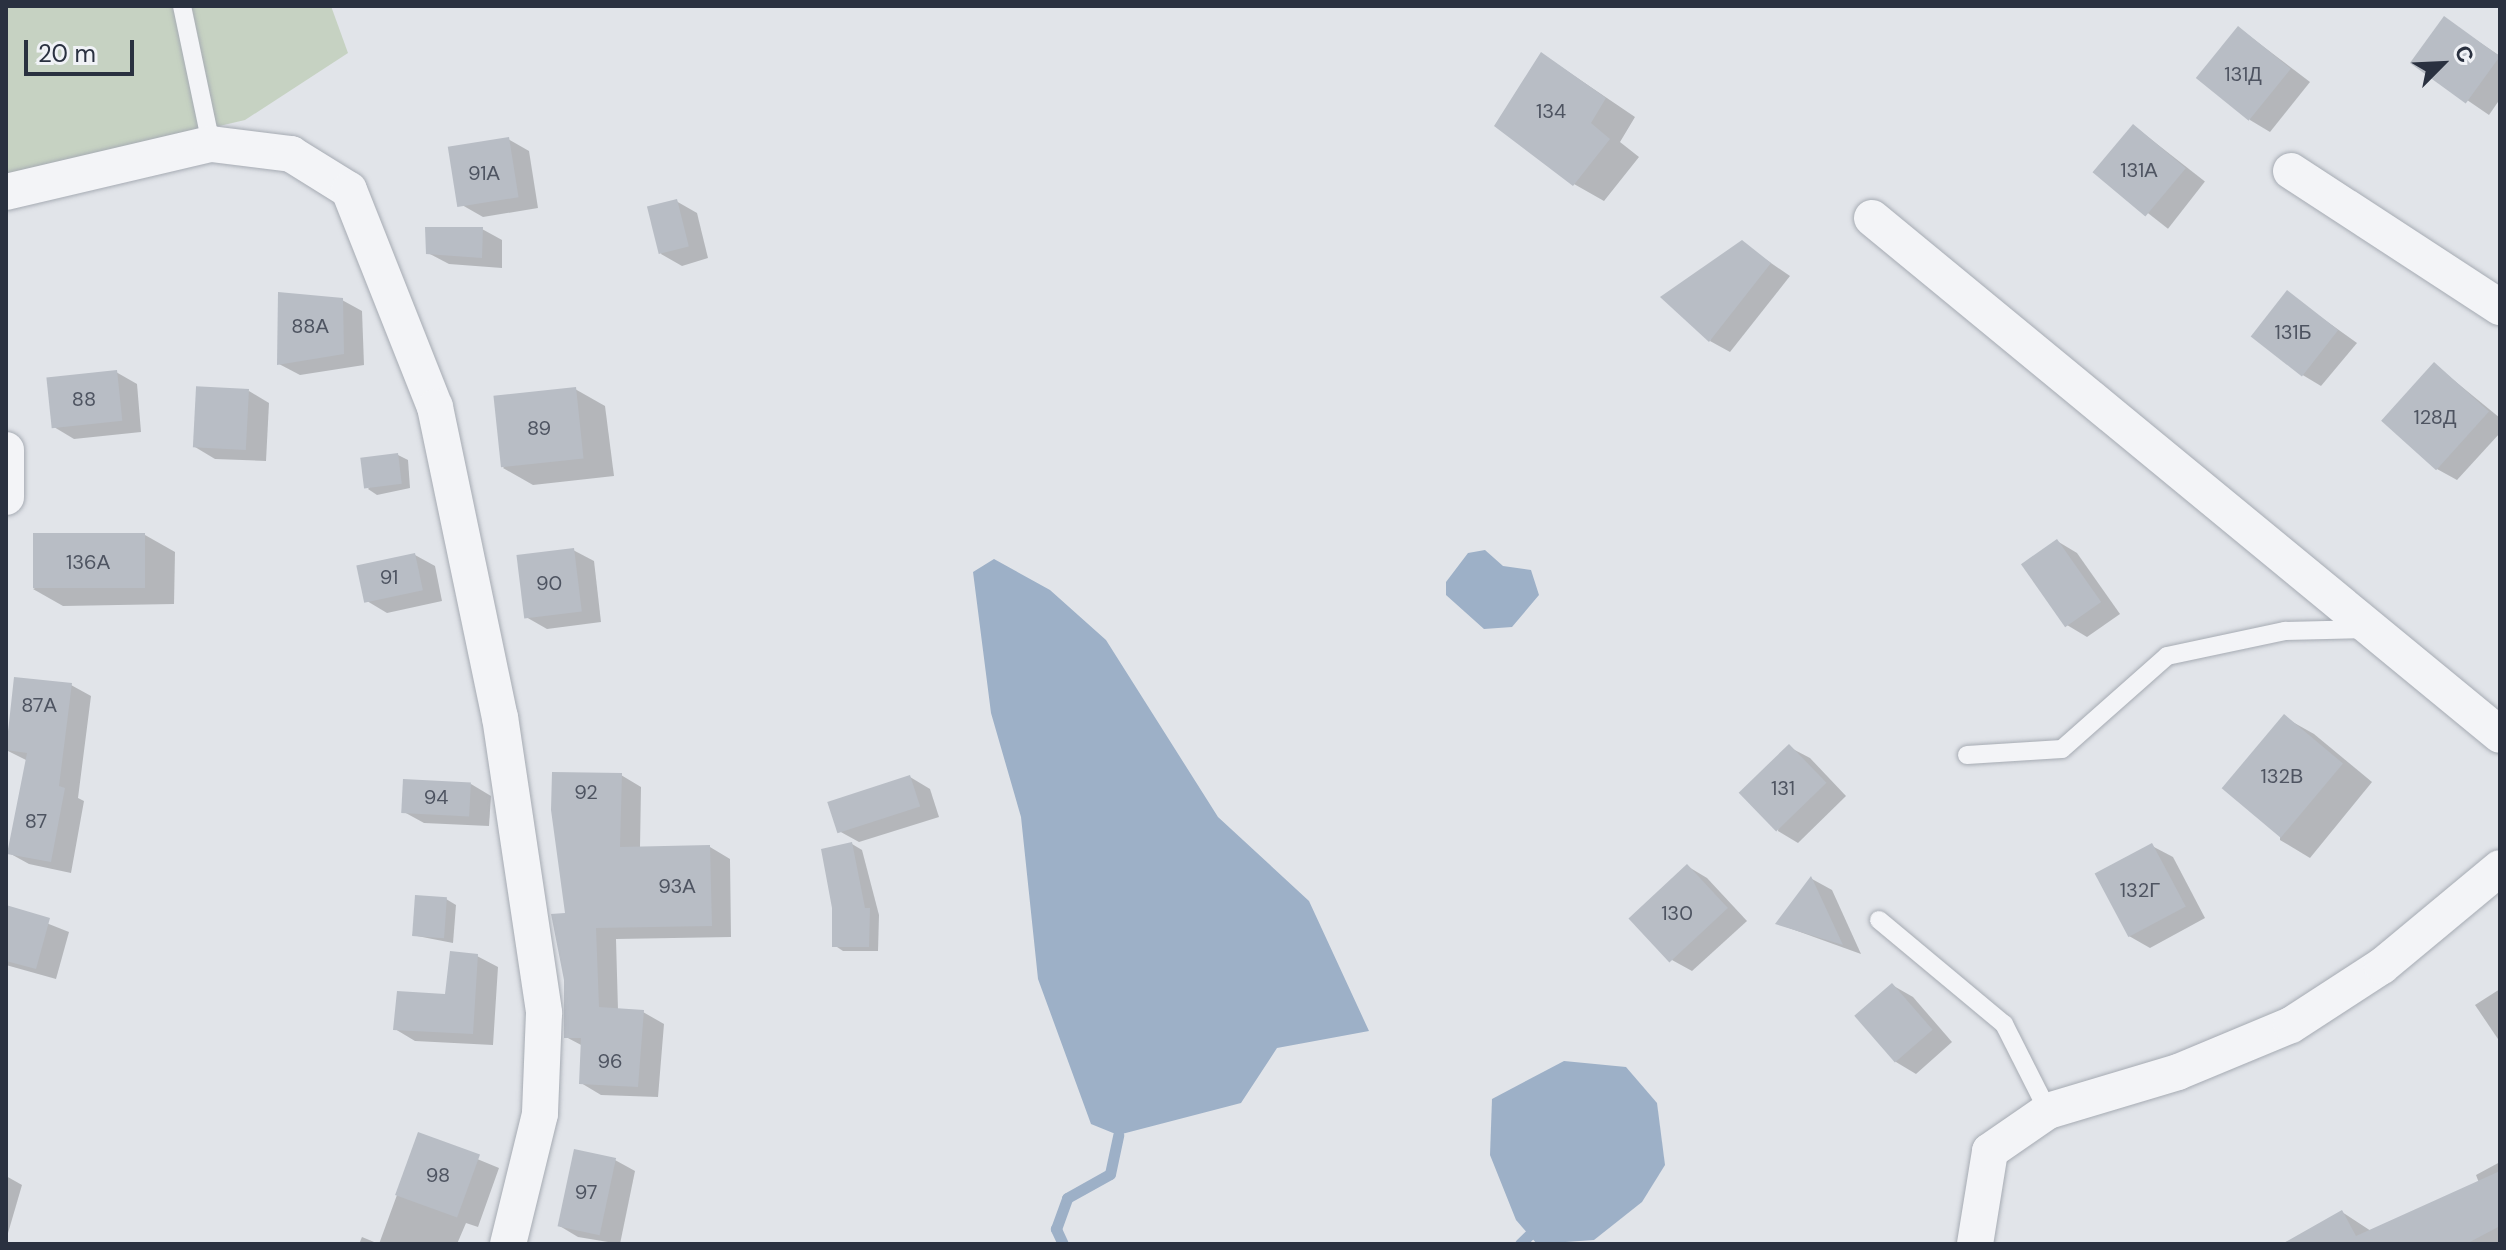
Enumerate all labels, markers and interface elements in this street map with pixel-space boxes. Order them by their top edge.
scale bar [28,24,138,74]
north arrow [2402,24,2482,104]
text: 20 m [38,38,96,69]
text: С [2448,41,2481,67]
house number: 131Д [2224,62,2262,86]
house number: 134 [1536,99,1566,123]
house number: 131А [2120,158,2158,182]
house number: 91А [468,161,500,185]
house number: 88А [291,314,329,338]
house number: 131Б [2274,320,2312,344]
house number: 88 [72,387,96,411]
house number: 128Д [2413,405,2457,429]
house number: 89 [527,416,551,440]
house number: 136А [66,550,110,574]
house number: 91 [380,565,398,589]
house number: 90 [536,571,562,595]
house number: 87А [21,693,57,717]
house number: 132В [2261,764,2303,788]
house number: 131 [1771,776,1795,800]
house number: 92 [574,780,598,804]
house number: 94 [424,785,448,809]
house number: 87 [25,809,47,833]
house number: 93А [658,874,696,898]
house number: 132Г [2120,878,2160,902]
house number: 130 [1661,901,1693,925]
house number: 96 [597,1049,623,1073]
house number: 98 [426,1163,450,1187]
house number: 97 [575,1180,597,1204]

